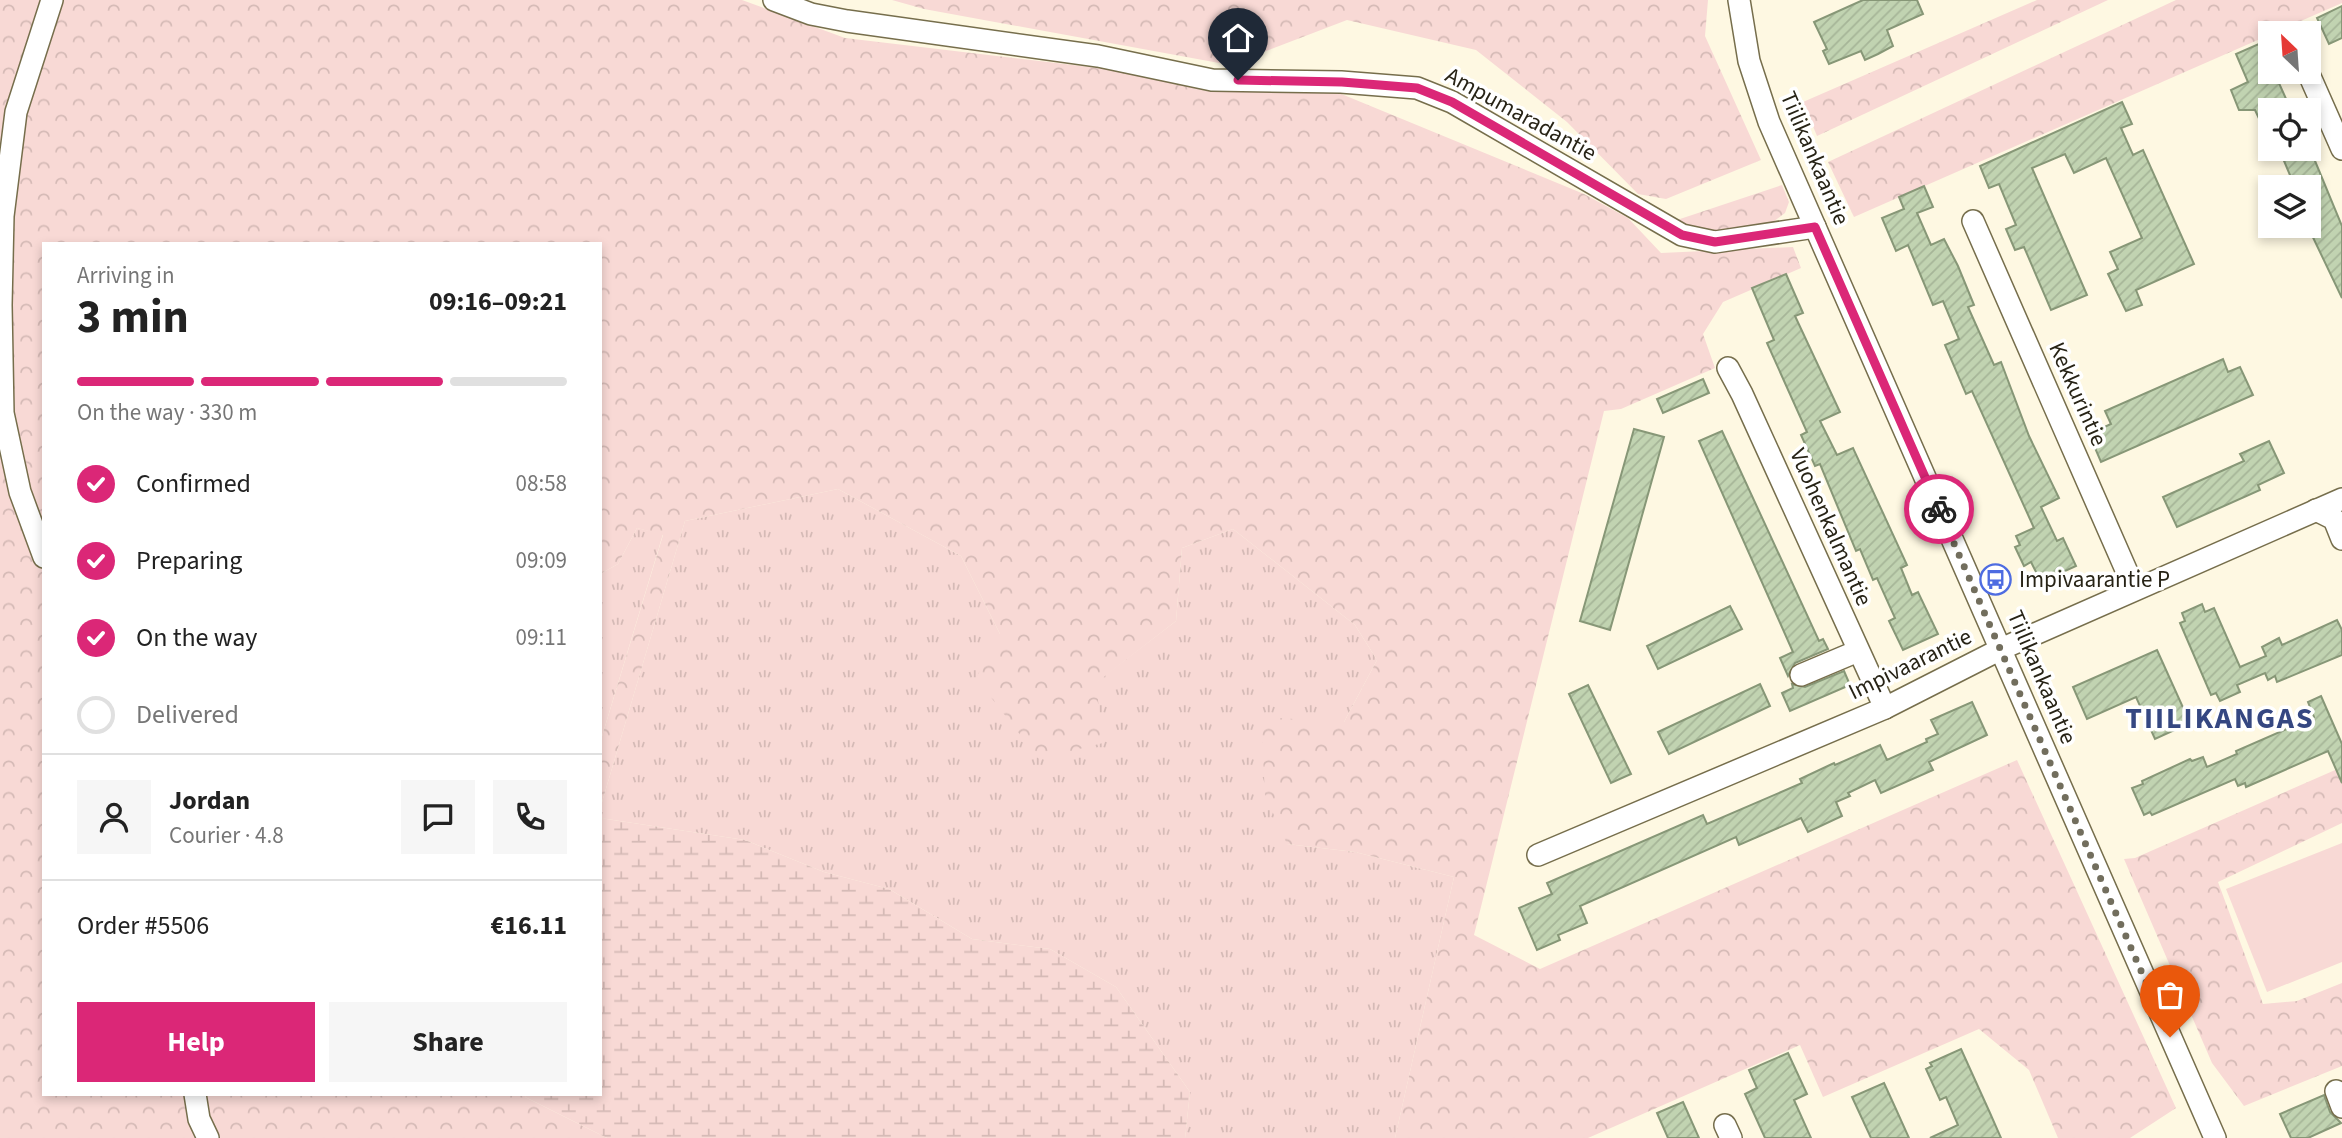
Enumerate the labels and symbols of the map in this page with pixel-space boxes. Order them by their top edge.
pin [1208,8,1268,80]
north arrow [2258,21,2320,84]
street label: Ampumaradantie [1439,59,1603,169]
street label: Tiilikankaantie [1772,86,1858,230]
street label: Kekkurintie [2040,337,2116,451]
street label: Vuohenkalmantie [1781,443,1881,611]
courier [1904,474,1974,544]
bus stop icon: Impivaarantie P [1979,562,2013,596]
place label: Impivaarantie P [2019,563,2170,596]
street label: Tiilikankaantie [1999,605,2085,749]
street label: Impivaarantie [1843,620,1977,708]
district label: TIILIKANGAS [2125,697,2315,740]
pin [2140,965,2200,1037]

